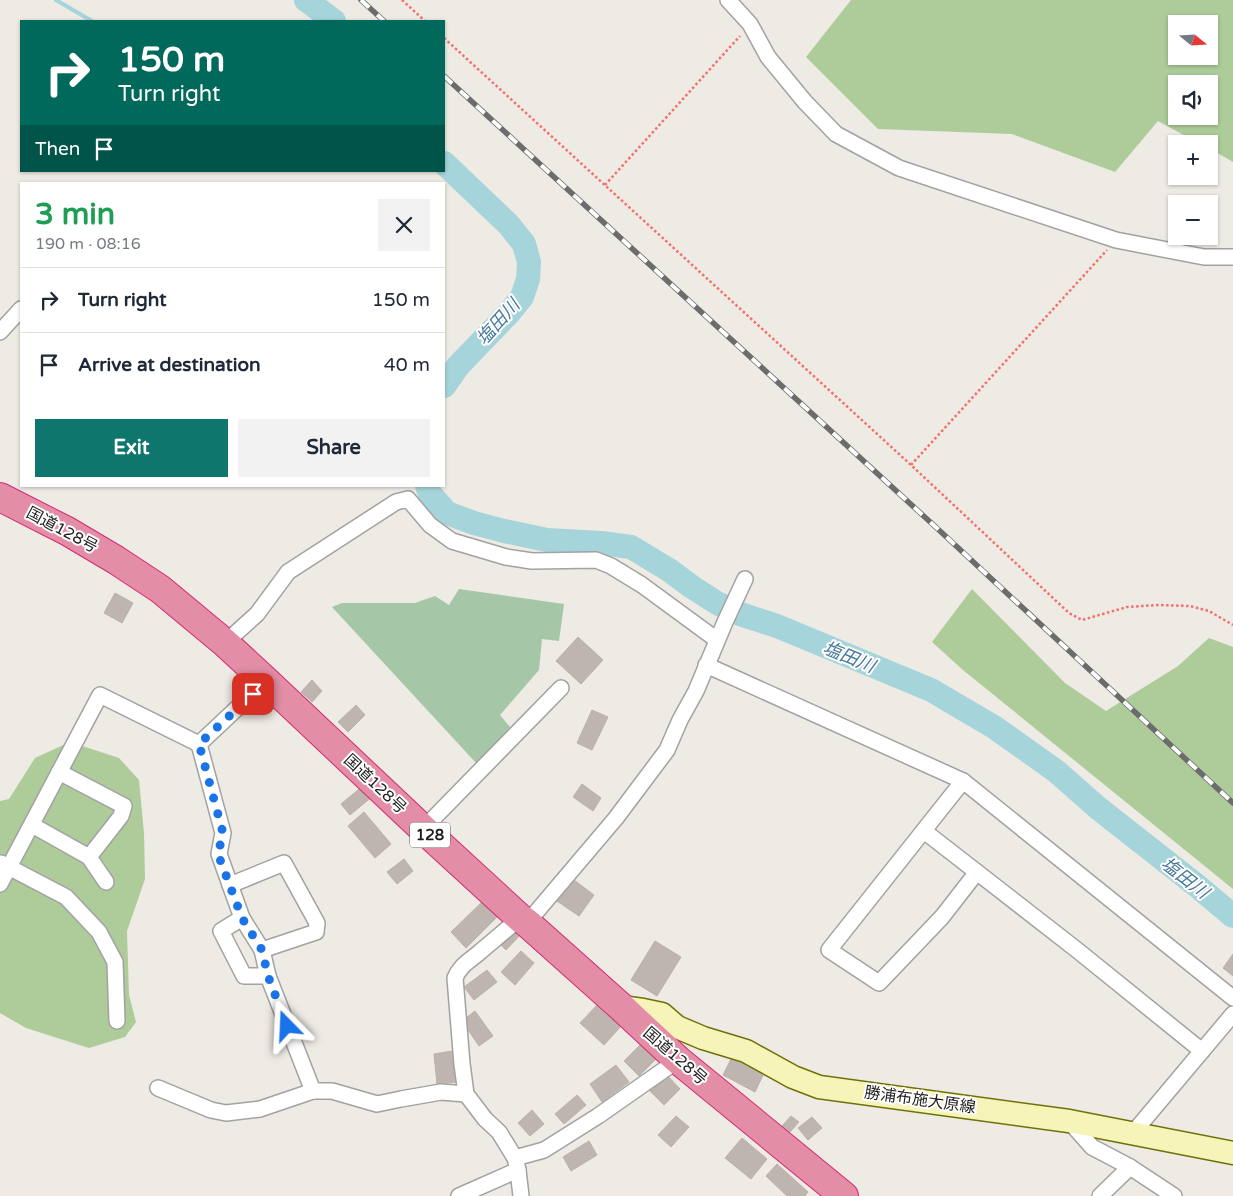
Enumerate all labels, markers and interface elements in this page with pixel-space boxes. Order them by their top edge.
north arrow [1168,15,1218,65]
map controls [1168,15,1218,245]
text: 150 m [118,39,225,81]
icon: right [35,40,100,105]
button: sound [1168,75,1218,125]
text: Turn right [118,81,220,107]
icon: arrive [90,135,118,163]
button: + [1168,135,1218,185]
text: Then [35,138,80,160]
button: − [1168,195,1218,245]
text: 3 min [35,196,115,233]
button: close [378,199,430,251]
text: 190 m · 08:16 [35,234,141,254]
icon: right [35,286,63,314]
text: Turn right [78,289,166,311]
text: 150 m [372,289,430,311]
water label: 塩田川 [472,293,526,349]
icon: arrive [35,351,63,379]
text: Arrive at destination [78,354,261,376]
text: 40 m [384,354,430,376]
button: Exit [35,419,228,477]
button: Share [238,419,430,477]
street label: 国道128号 [23,503,101,557]
water label: 塩田川 [820,637,880,678]
pin [232,673,274,715]
icon: arrive [239,680,267,708]
street label: 国道128号 [340,750,410,818]
road number: 128 [410,822,450,848]
water label: 塩田川 [1157,853,1215,905]
position arrow [260,999,312,1051]
street label: 国道128号 [639,1023,711,1089]
street label: 勝浦布施大原線 [863,1082,977,1118]

